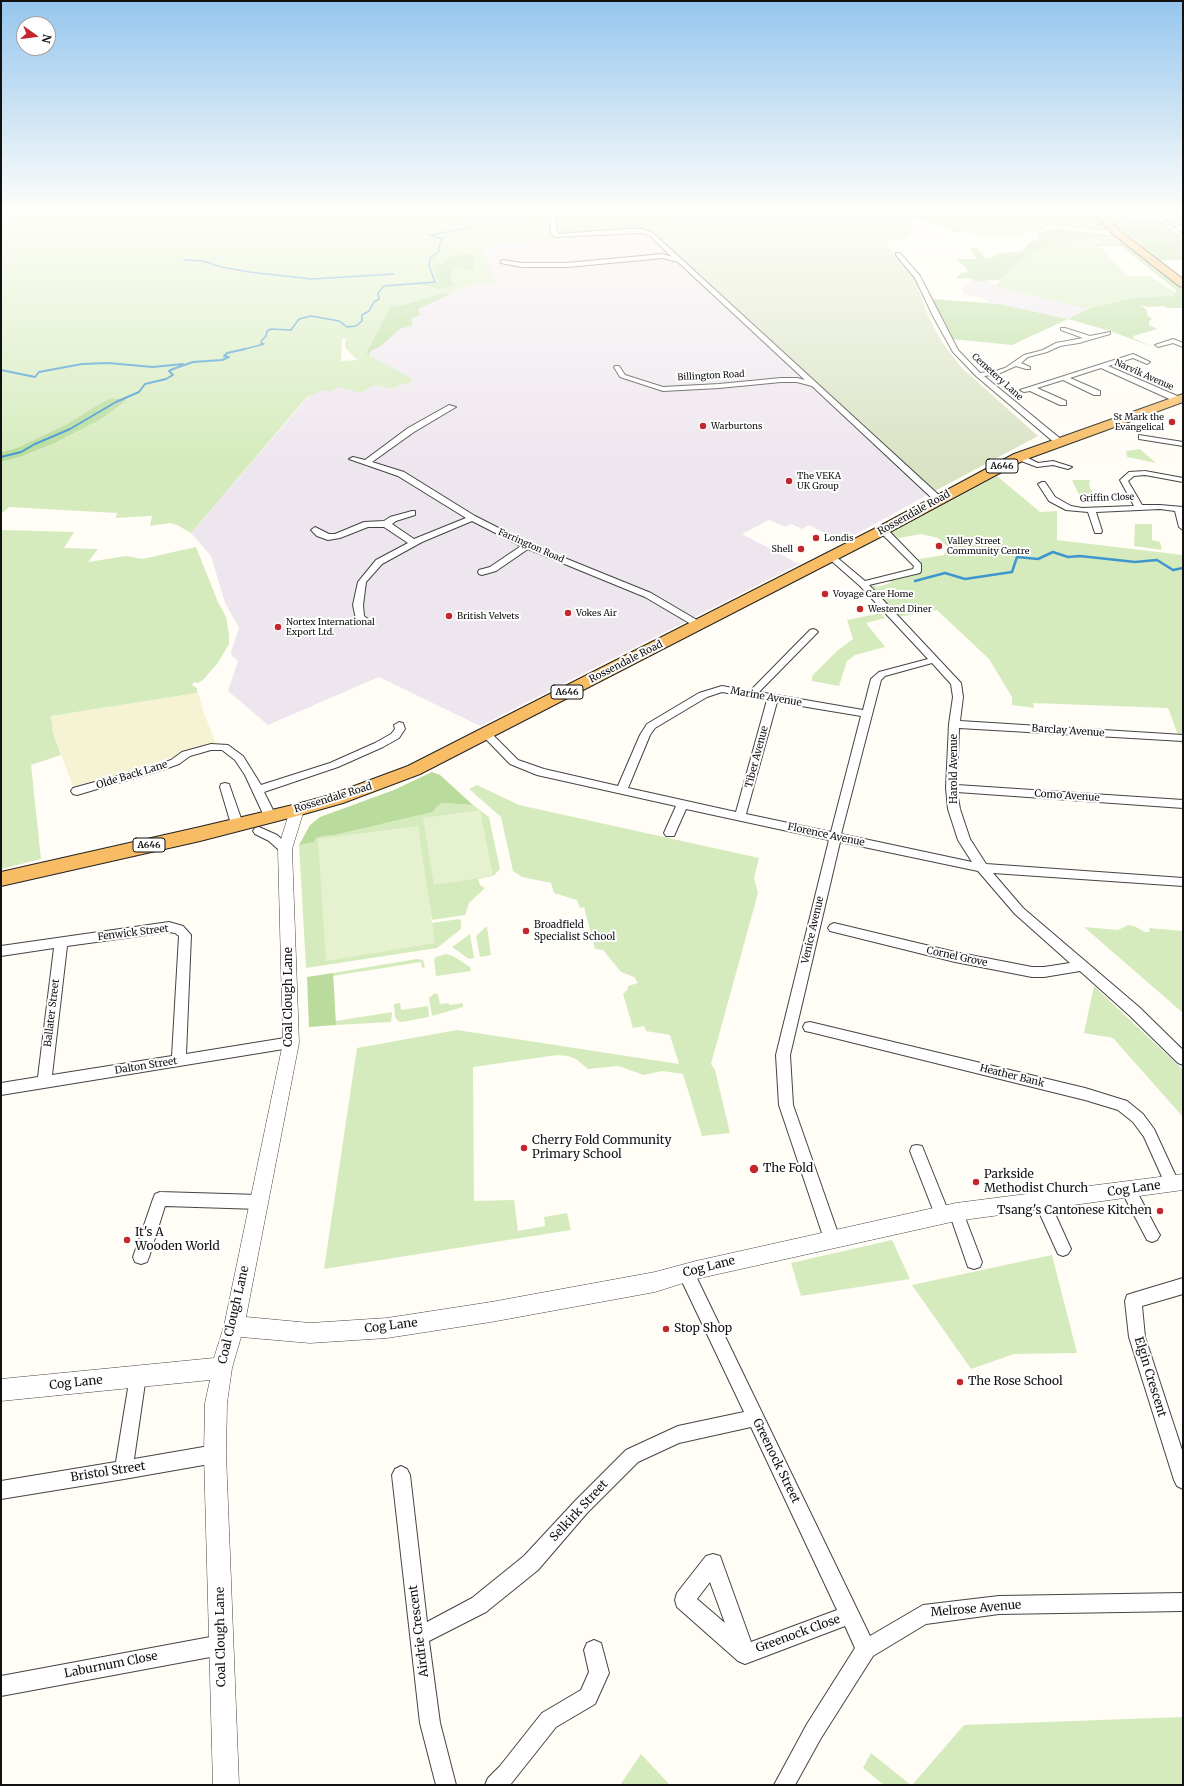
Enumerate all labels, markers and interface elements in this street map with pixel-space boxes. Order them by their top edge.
north arrow [16,16,56,56]
text: N [39,33,55,45]
street label: Cemetery Lane [969,351,1025,403]
street label: Narvik Avenue [1113,357,1175,393]
street label: Billington Road [677,369,745,383]
place label: St Mark the Evangelical [1114,412,1164,433]
marker: St Mark the Evangelical [1167,417,1177,427]
marker: Warburtons [698,421,708,431]
place label: Warburtons [711,421,762,431]
road number: A646 [986,459,1018,473]
place label: The VEKA UK Group [797,471,841,492]
marker: The VEKA UK Group [784,476,794,486]
street label: Rossendale Road [876,488,952,538]
street label: Griffin Close [1080,492,1134,504]
street label: Farrington Road [496,527,566,565]
marker: Londis [811,533,821,543]
place label: Londis [824,533,854,543]
place label: Valley Street Community Centre [947,536,1029,557]
marker: Valley Street Community Centre [934,541,944,551]
place label: Shell [772,544,793,554]
marker: Shell [796,544,806,554]
marker: Voyage Care Home [820,589,830,599]
place label: Voyage Care Home [833,589,913,599]
marker: Westend Diner [855,604,865,614]
place label: Westend Diner [868,604,932,614]
marker: Vokes Air [563,608,573,618]
place label: Vokes Air [576,608,617,618]
marker: British Velvets [444,611,454,621]
place label: British Velvets [457,611,519,621]
place label: Nortex International Export Ltd. [286,617,375,638]
marker: Nortex International Export Ltd. [273,622,283,632]
street label: Rossendale Road [587,638,665,686]
road number: A646 [551,685,583,699]
street label: Marine Avenue [729,685,803,709]
street label: Barclay Avenue [1031,722,1105,740]
street label: Tiber Avenue [743,725,771,789]
street label: Harold Avenue [948,734,960,804]
street label: Olde Back Lane [95,758,169,792]
street label: Rossendale Road [293,780,373,816]
street label: Como Avenue [1034,788,1100,804]
street label: Florence Avenue [786,821,866,849]
road number: A646 [133,838,165,852]
street label: Venice Avenue [799,895,827,965]
place label: Broadfield Specialist School [534,919,615,942]
street label: Fenwick Street [97,923,169,943]
marker: Broadfield Specialist School [521,926,531,936]
street label: Cornel Grove [925,945,989,969]
street label: Coal Clough Lane [282,947,296,1047]
street label: Ballater Street [42,978,62,1048]
street label: Dalton Street [114,1055,178,1077]
street label: Heather Bank [978,1062,1046,1090]
place label: Cherry Fold Community Primary School [532,1134,672,1162]
marker: Cherry Fold Community Primary School [519,1143,529,1153]
place label: The Fold [763,1162,813,1176]
marker: The Fold [748,1163,760,1175]
place label: Parkside Methodist Church [984,1168,1088,1196]
marker: Parkside Methodist Church [971,1177,981,1187]
street label: Cog Lane [1107,1178,1161,1200]
place label: Tsang's Cantonese Kitchen [997,1204,1152,1218]
marker: Tsang's Cantonese Kitchen [1155,1206,1165,1216]
place label: It's A Wooden World [135,1226,220,1254]
marker: It's A Wooden World [122,1235,132,1245]
street label: Cog Lane [681,1254,737,1280]
street label: Coal Clough Lane [216,1265,252,1365]
street label: Cog Lane [364,1316,418,1336]
place label: Stop Shop [674,1322,732,1336]
marker: Stop Shop [661,1324,671,1334]
street label: Elgin Crescent [1131,1335,1169,1419]
street label: Cog Lane [49,1373,103,1393]
place label: The Rose School [968,1375,1063,1389]
marker: The Rose School [955,1377,965,1387]
street label: Greenock Street [749,1416,803,1506]
street label: Bristol Street [70,1459,146,1485]
street label: Selkirk Street [547,1477,611,1545]
street label: Airdrie Crescent [406,1584,432,1678]
street label: Coal Clough Lane [213,1587,229,1687]
street label: Melrose Avenue [930,1598,1022,1620]
street label: Greenock Close [754,1612,842,1656]
street label: Laburnum Close [63,1649,159,1681]

